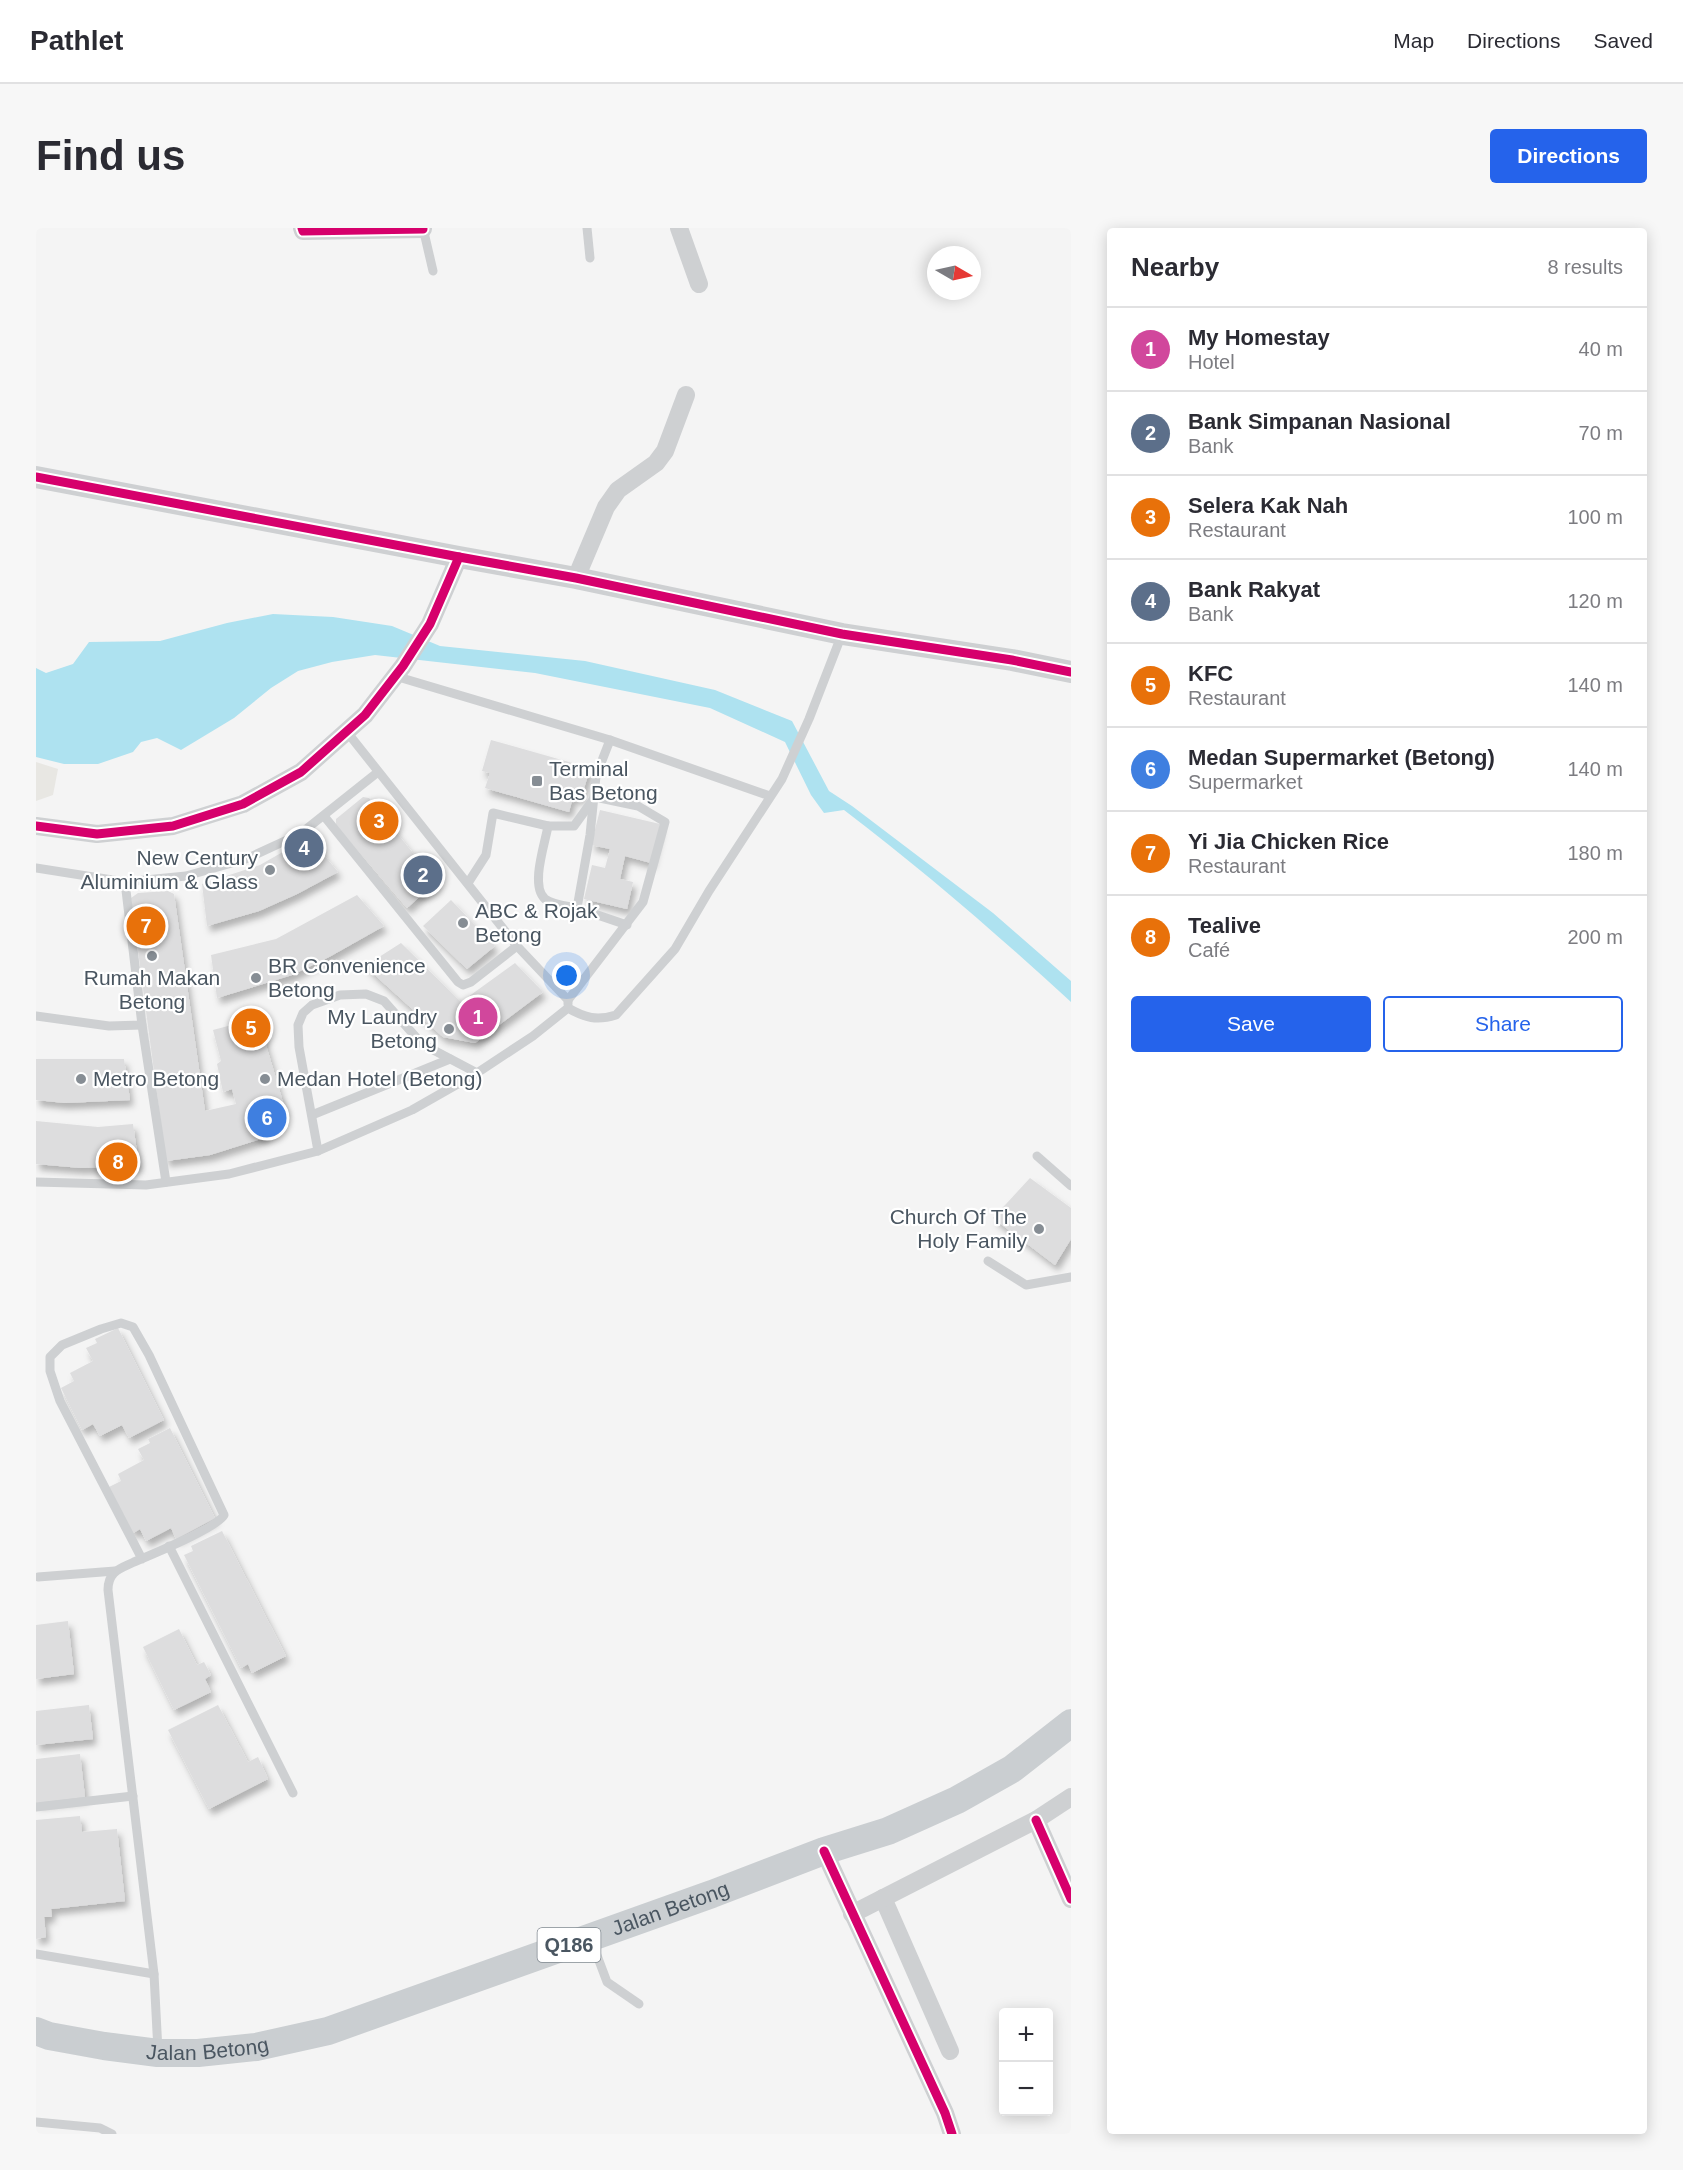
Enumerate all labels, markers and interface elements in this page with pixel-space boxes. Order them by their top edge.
text: Pathlet [30,25,123,56]
text: Map [1393,29,1434,52]
text: Directions [1467,29,1560,52]
text: Saved [1593,29,1653,52]
button: Directions [1490,129,1647,183]
text: Find us [36,132,185,179]
north arrow [927,246,981,300]
text: Nearby [1131,252,1219,282]
text: 8 results [1547,256,1623,278]
text: My Homestay [1188,325,1330,350]
text: 1 [1145,338,1156,360]
text: 40 m [1579,338,1623,360]
text: Hotel [1188,351,1235,373]
text: Bank Simpanan Nasional [1188,409,1451,434]
text: 2 [1145,422,1156,444]
text: 70 m [1579,422,1623,444]
text: Bank [1188,435,1234,457]
text: Selera Kak Nah [1188,493,1348,518]
text: 3 [1145,506,1156,528]
text: 100 m [1567,506,1623,528]
text: Restaurant [1188,519,1286,541]
text: Bank Rakyat [1188,577,1320,602]
text: 4 [1145,590,1156,612]
text: 120 m [1567,590,1623,612]
text: Bank [1188,603,1234,625]
text: KFC [1188,661,1233,686]
text: 5 [1145,674,1156,696]
text: 140 m [1567,674,1623,696]
text: Restaurant [1188,687,1286,709]
text: Medan Supermarket (Betong) [1188,745,1495,770]
place label: Terminal Bas Betong [549,757,658,804]
text: 6 [1145,758,1156,780]
text: 140 m [1567,758,1623,780]
text: Supermarket [1188,771,1303,793]
marker: Terminal Bas Betong [530,774,544,788]
pin: 3 [360,798,398,844]
pin: 4 [284,826,324,870]
text: Yi Jia Chicken Rice [1188,829,1389,854]
text: 7 [1145,842,1156,864]
text: 180 m [1567,842,1623,864]
place label: New Century Aluminium & Glass [81,846,258,893]
pin: 2 [404,852,442,898]
text: Restaurant [1188,855,1286,877]
marker: New Century Aluminium & Glass [263,863,277,877]
place label: ABC & Rojak Betong [475,899,598,946]
pin: 7 [126,904,166,948]
text: Tealive [1188,913,1261,938]
marker: ABC & Rojak Betong [456,916,470,930]
text: 8 [1145,926,1156,948]
text: 200 m [1567,926,1623,948]
text: Café [1188,939,1230,961]
marker: Rumah Makan Betong [145,949,159,963]
place label: BR Convenience Betong [268,954,426,1001]
your location [552,961,581,990]
place label: Rumah Makan Betong [84,966,220,1013]
marker: BR Convenience Betong [249,971,263,985]
pin: 1 [458,994,498,1040]
button: Save [1131,996,1371,1052]
button: Share [1383,996,1623,1052]
place label: My Laundry Betong [327,1005,437,1052]
pin: 5 [232,1006,270,1050]
marker: My Laundry Betong [442,1022,456,1036]
place label: Metro Betong [93,1067,219,1090]
place label: Medan Hotel (Betong) [277,1067,482,1090]
marker: Metro Betong [74,1072,88,1086]
marker: Medan Hotel (Betong) [258,1072,272,1086]
pin: 6 [248,1096,286,1140]
pin: 8 [98,1140,137,1184]
place label: Church Of The Holy Family [890,1205,1027,1252]
marker: Church Of The Holy Family [1032,1222,1046,1236]
street label: Jalan Betong [609,1877,732,1940]
road number: Q186 [538,1928,600,1962]
map controls [999,2008,1053,2116]
button: + [999,2008,1053,2062]
street label: Jalan Betong [145,2033,271,2064]
button: − [999,2062,1053,2116]

